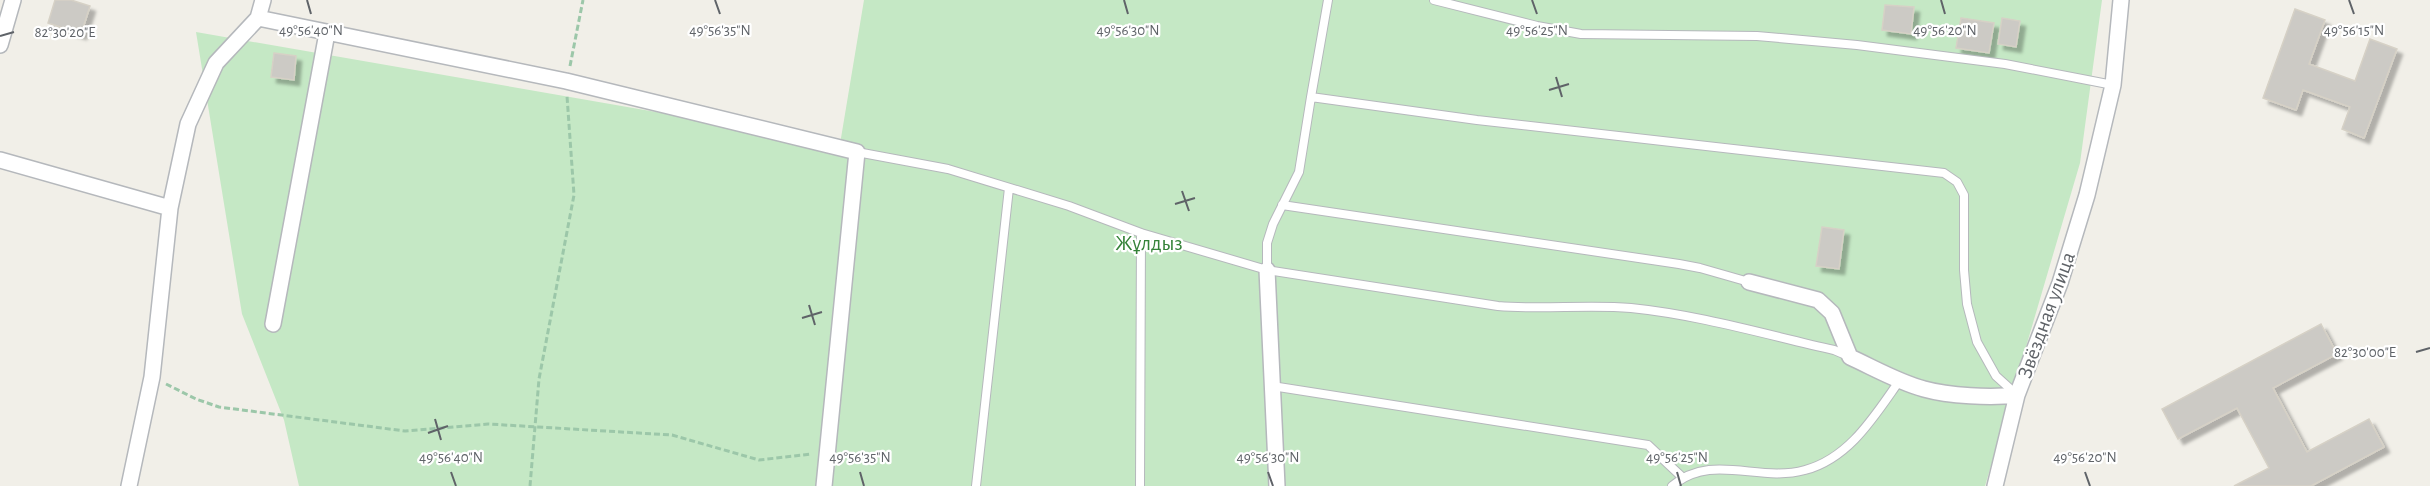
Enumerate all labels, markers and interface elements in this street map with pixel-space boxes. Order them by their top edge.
text: 49°56'40"N [279,23,343,38]
text: 49°56'35"N [689,23,751,38]
text: 49°56'30"N [1096,23,1160,38]
text: 49°56'25"N [1506,23,1568,38]
text: 49°56'20"N [1913,23,1977,38]
text: 49°56'15"N [2324,23,2384,38]
text: 82°30'20"E [34,25,96,40]
park label: Жұлдыз [1115,233,1183,254]
street label: Звёздная улица [2014,249,2079,381]
text: 82°30'00"E [2334,345,2396,360]
text: 49°56'40"N [419,450,483,465]
text: 49°56'35"N [829,450,891,465]
text: 49°56'30"N [1236,450,1300,465]
text: 49°56'25"N [1646,450,1708,465]
text: 49°56'20"N [2053,450,2117,465]

